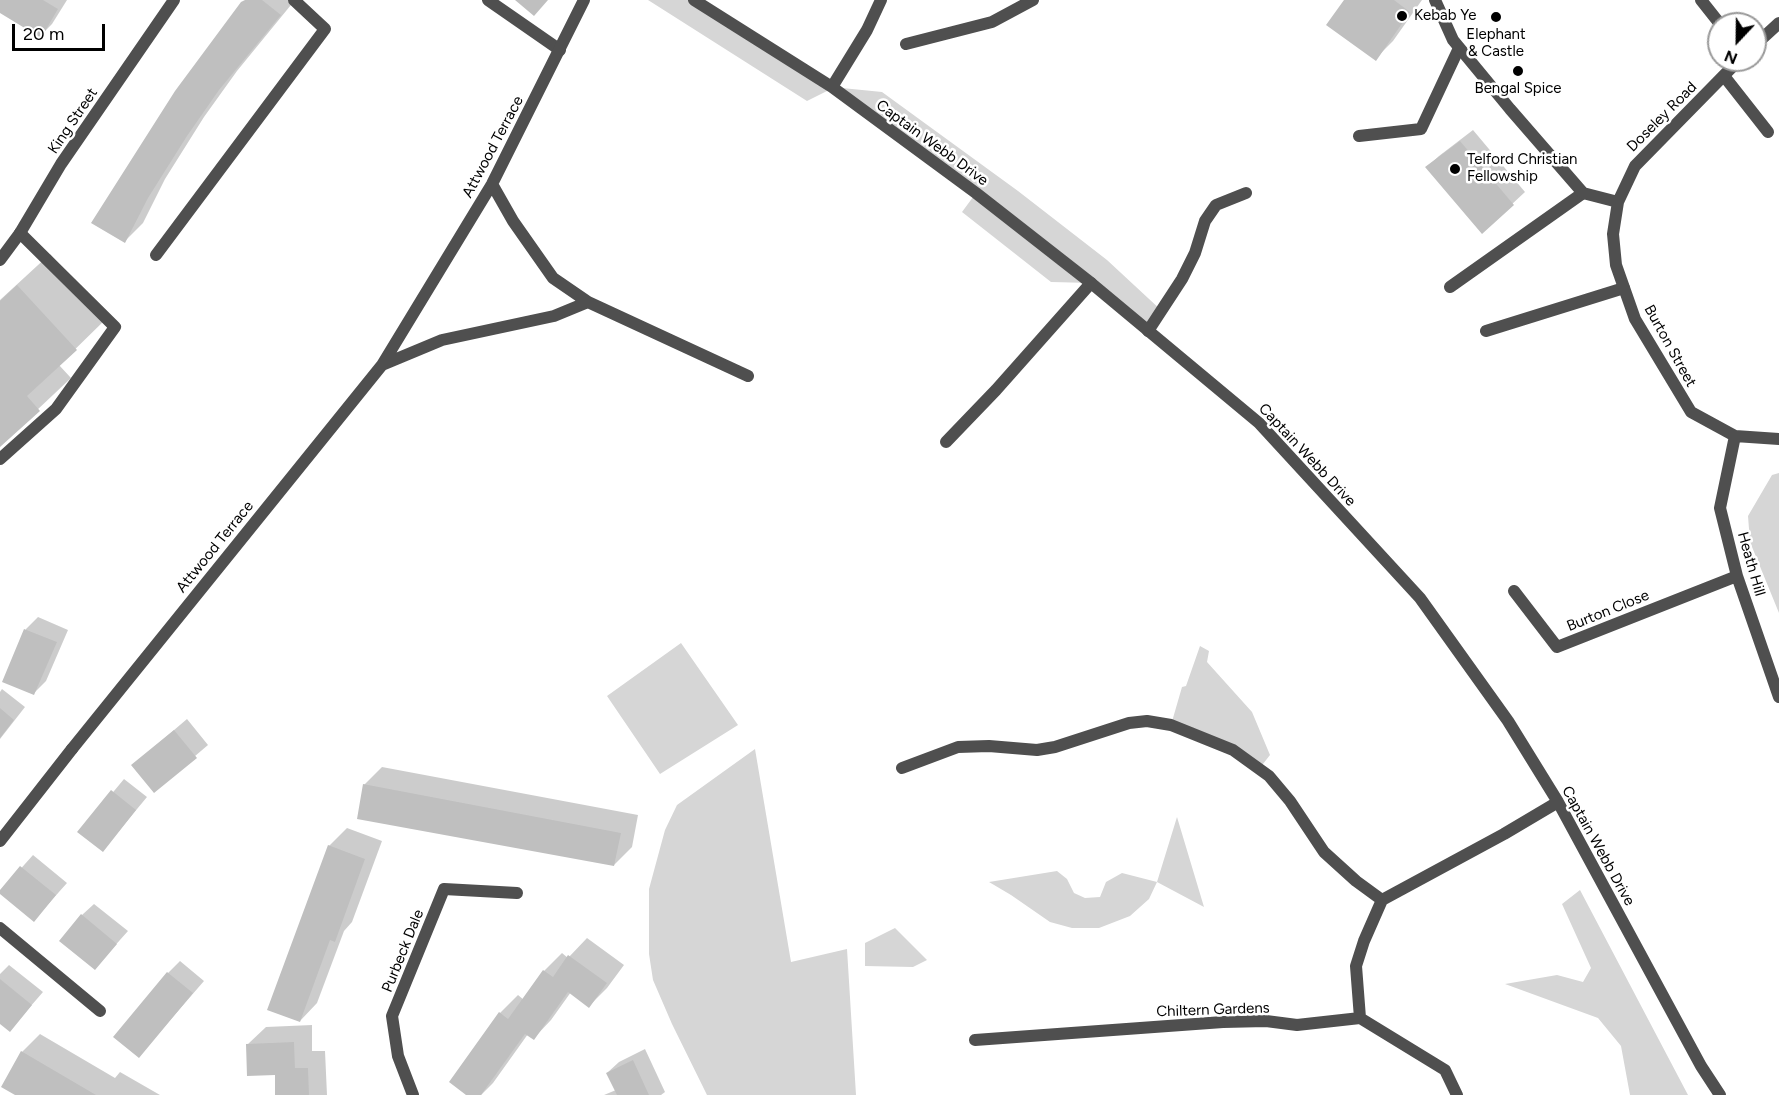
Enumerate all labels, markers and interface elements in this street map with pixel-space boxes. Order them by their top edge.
place label: Kebab Ye [1414,7,1476,25]
marker: Kebab Ye [1395,9,1409,23]
marker: Elephant & Castle [1489,10,1503,24]
scale bar [15,12,108,50]
north arrow [1707,12,1767,72]
text: 20 m [23,23,64,45]
place label: Elephant & Castle [1466,26,1526,61]
text: N [1722,46,1740,68]
marker: Bengal Spice [1511,64,1525,78]
street label: Doseley Road [1623,78,1701,156]
place label: Bengal Spice [1474,80,1562,98]
street label: King Street [44,85,102,157]
street label: Attwood Terrace [459,93,527,201]
street label: Captain Webb Drive [872,96,992,190]
place label: Telford Christian Fellowship [1467,151,1577,186]
marker: Telford Christian Fellowship [1448,162,1462,176]
street label: Burton Street [1640,302,1700,390]
street label: Captain Webb Drive [1255,400,1359,510]
street label: Attwood Terrace [173,498,257,596]
street label: Heath Hill [1733,530,1769,598]
street label: Burton Close [1564,586,1652,636]
street label: Captain Webb Drive [1558,783,1638,909]
street label: Purbeck Dale [378,907,428,995]
street label: Chiltern Gardens [1156,999,1270,1021]

